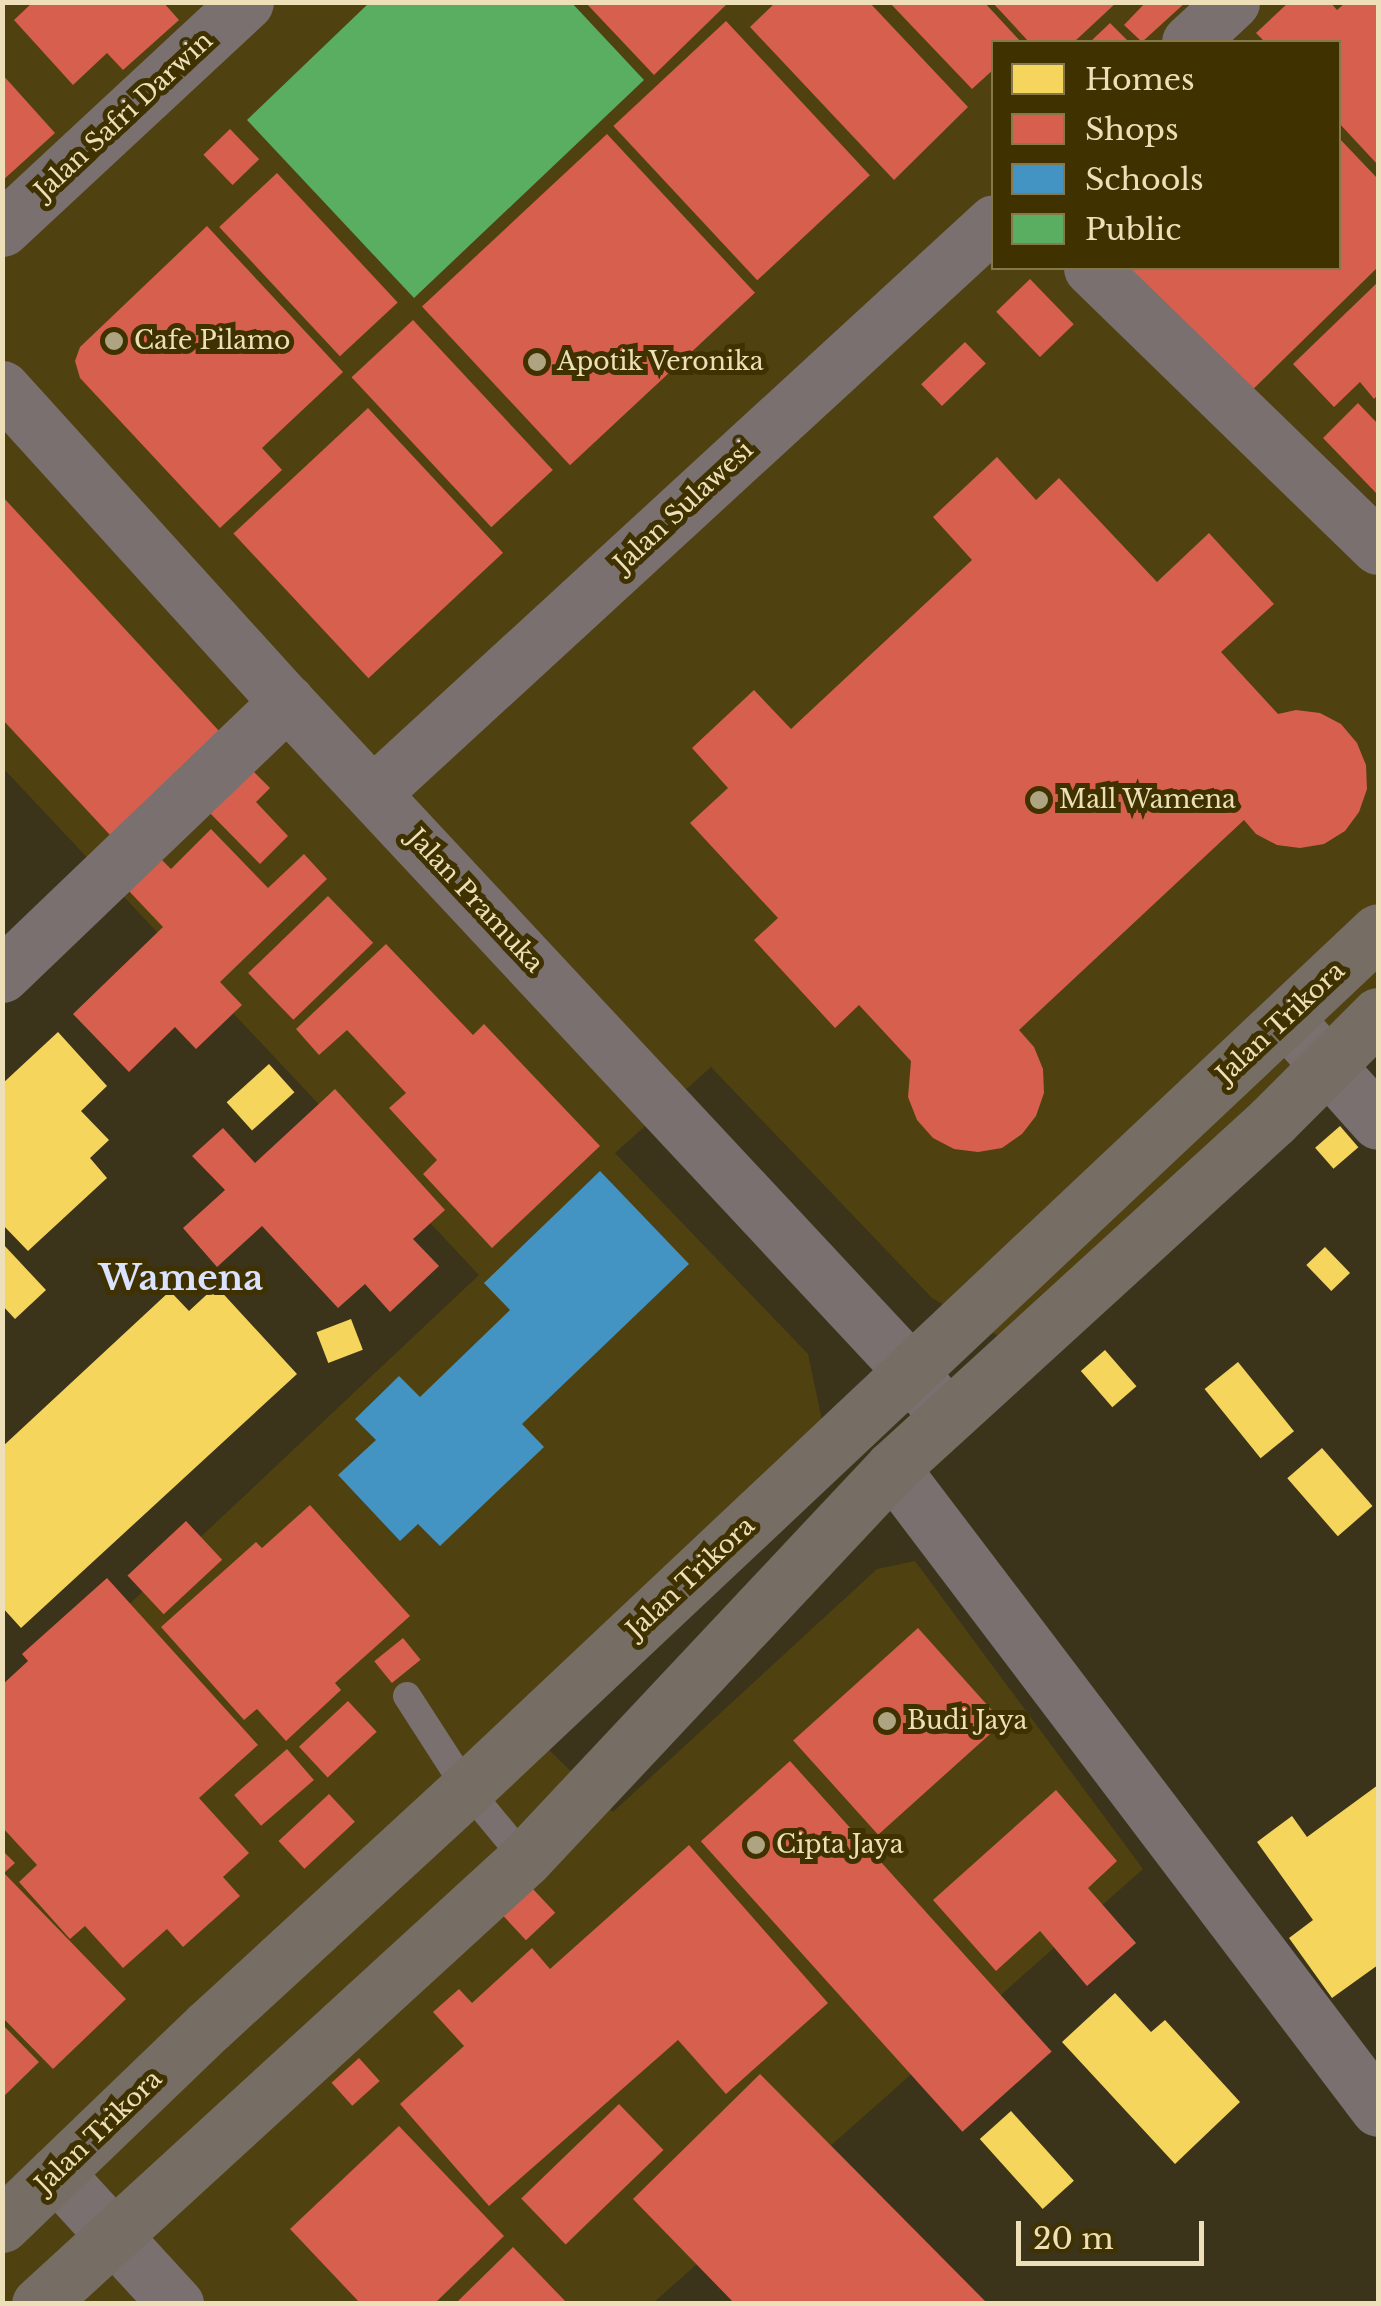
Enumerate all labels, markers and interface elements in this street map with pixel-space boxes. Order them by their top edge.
street label: Jalan Safri Darwin [29,26,219,206]
legend [991,40,1341,270]
text: Homes [1085,61,1195,98]
text: Shops [1085,111,1179,148]
text: Schools [1085,161,1204,198]
text: Public [1085,211,1181,248]
place label: Cafe Pilamo [134,326,290,356]
marker: Cafe Pilamo [103,330,125,352]
place label: Apotik Veronika [557,347,765,377]
marker: Apotik Veronika [526,351,548,373]
street label: Jalan Sulawesi [608,435,760,579]
place label: Mall Wamena [1059,785,1237,815]
marker: Mall Wamena [1028,789,1050,811]
street label: Jalan Pramuka [401,823,549,979]
street label: Jalan Trikora [1211,956,1351,1090]
district label: Wamena [99,1257,263,1299]
street label: Jalan Trikora [621,1511,761,1645]
place label: Budi Jaya [907,1706,1027,1736]
marker: Budi Jaya [876,1710,898,1732]
place label: Cipta Jaya [776,1830,904,1860]
marker: Cipta Jaya [745,1834,767,1856]
street label: Jalan Trikora [29,2064,169,2200]
scale bar [1021,2201,1208,2263]
text: 20 m [1033,2220,1114,2257]

